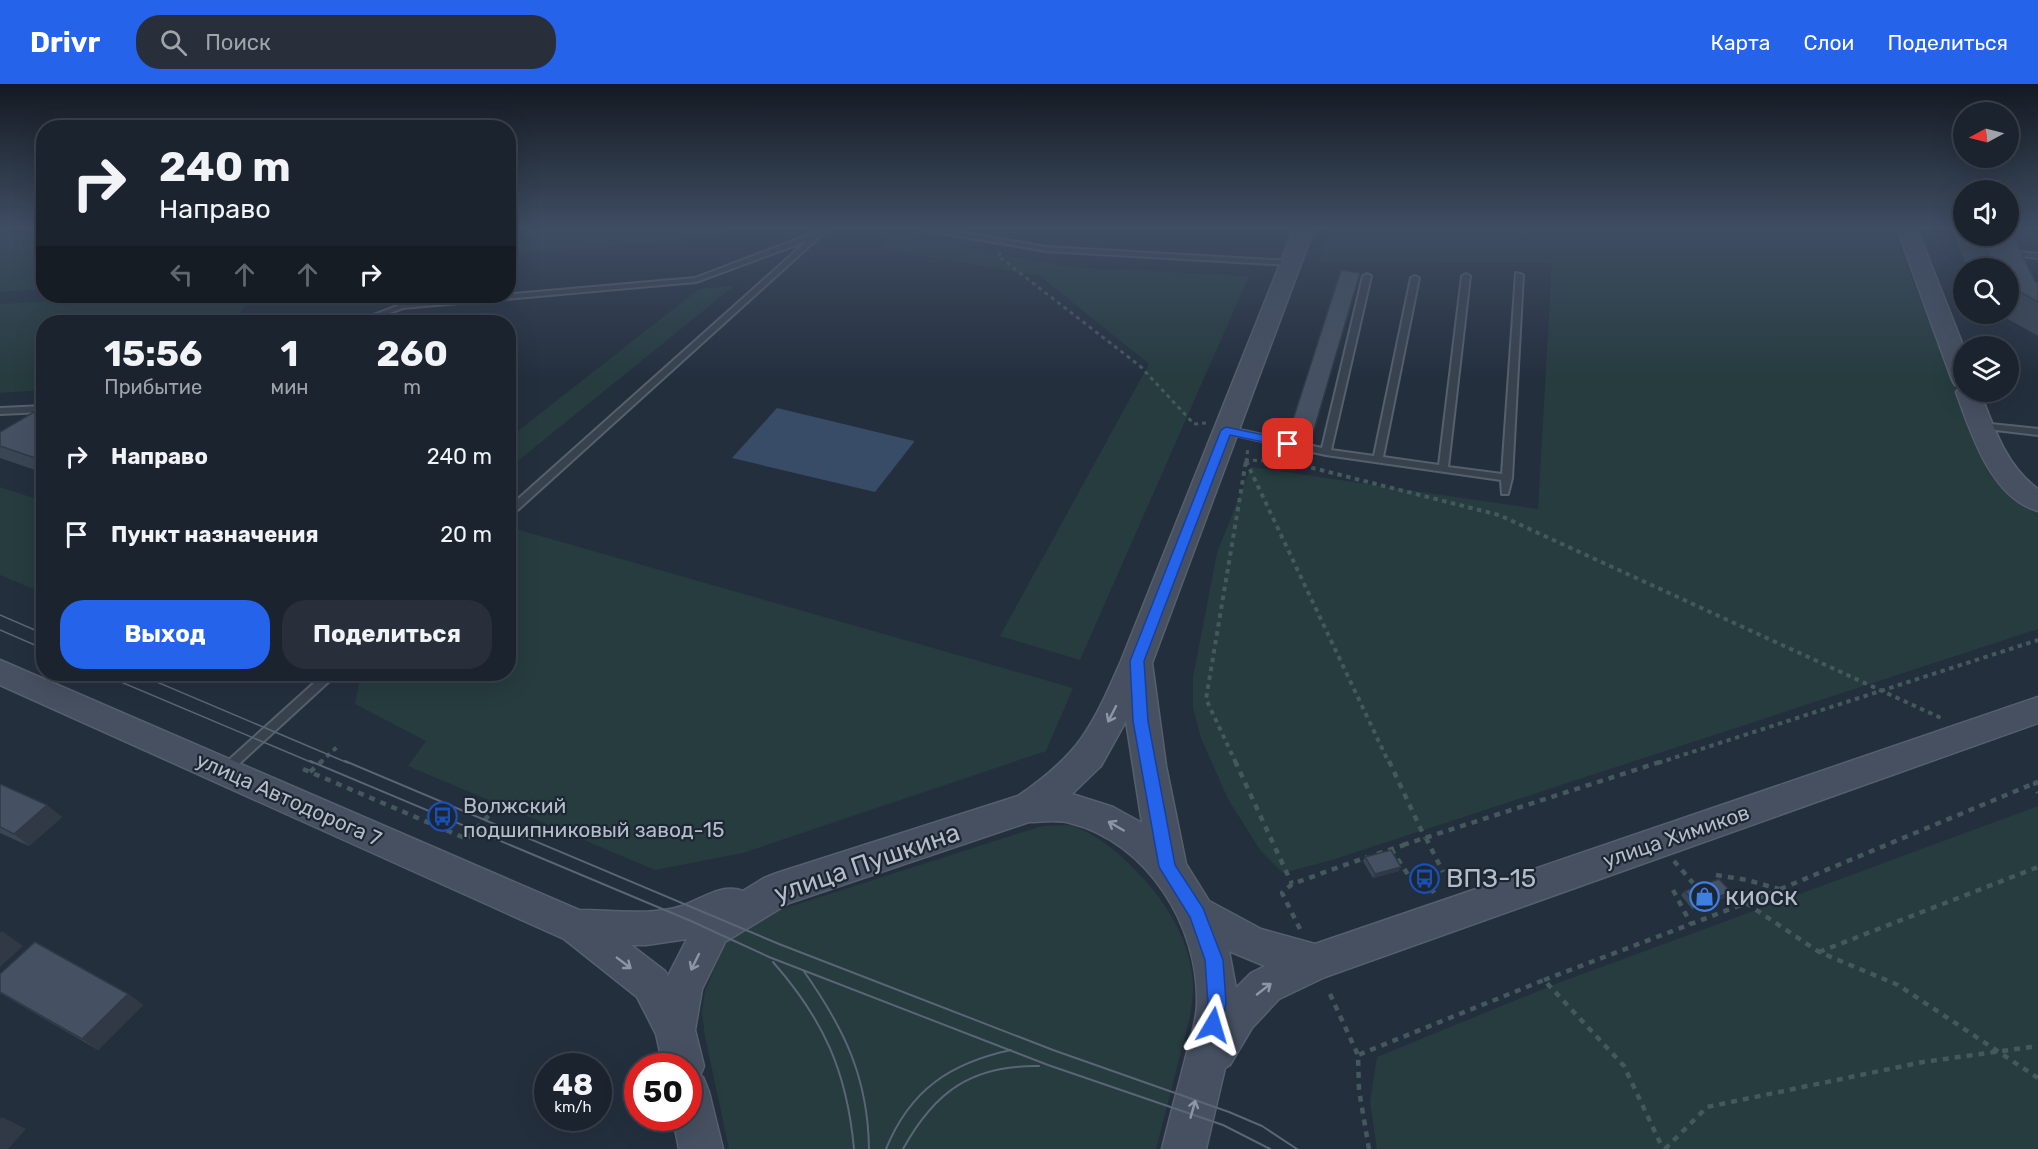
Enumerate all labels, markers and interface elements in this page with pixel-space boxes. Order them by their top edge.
search box [136,15,556,69]
text: Drivr [30,26,100,59]
icon: search [157,26,190,59]
text: Поиск [205,29,271,56]
text: Карта [1710,30,1770,55]
text: Слои [1803,30,1854,55]
text: Поделиться [1887,30,2008,55]
north arrow [1953,102,2019,168]
map controls [1953,102,2019,402]
text: 240 m [159,142,291,192]
icon: right [60,144,138,222]
button: sound [1953,180,2019,246]
text: Направо [159,193,271,225]
icon: left [165,258,198,291]
icon: ahead [228,258,261,291]
icon: ahead [291,258,324,291]
icon: right [354,258,387,291]
button: search [1953,258,2019,324]
text: 15:56 [104,332,202,375]
text: 1 [281,332,298,375]
text: 260 [377,332,448,375]
button: layers [1953,336,2019,402]
text: Прибытие [104,375,202,399]
text: мин [271,375,309,399]
text: m [403,375,421,399]
pin [1262,418,1313,469]
icon: arrive [1271,427,1304,460]
icon: right [60,440,93,473]
text: Направо [111,443,208,470]
text: 240 m [427,443,492,470]
icon: arrive [60,518,93,551]
text: Пункт назначения [111,521,319,548]
text: 20 m [440,521,492,548]
button: Выход [60,600,270,669]
button: Поделиться [282,600,492,669]
one-way arrow [1106,705,1118,722]
street label: улица Автодорога 7 [193,747,386,851]
place label: Волжский подшипниковый завод-15 [463,793,724,842]
street label: улица Химиков [1599,799,1753,873]
bus stop icon: Волжский подшипниковый завод-15 [426,801,458,833]
street label: улица Пушкина [770,817,964,909]
one-way arrow [1108,820,1125,832]
bus stop icon: ВПЗ-15 [1409,862,1441,894]
place label: ВПЗ-15 [1446,863,1536,894]
shop icon: киоск [1688,880,1720,912]
place label: киоск [1725,881,1798,912]
one-way arrow [689,952,701,970]
one-way arrow [615,956,631,969]
one-way arrow [1256,983,1272,996]
position arrow [1181,993,1245,1057]
speed limit sign: 50 [624,1053,702,1131]
text: 48 [553,1067,593,1103]
text: km/h [554,1098,592,1116]
one-way arrow [1188,1100,1199,1119]

